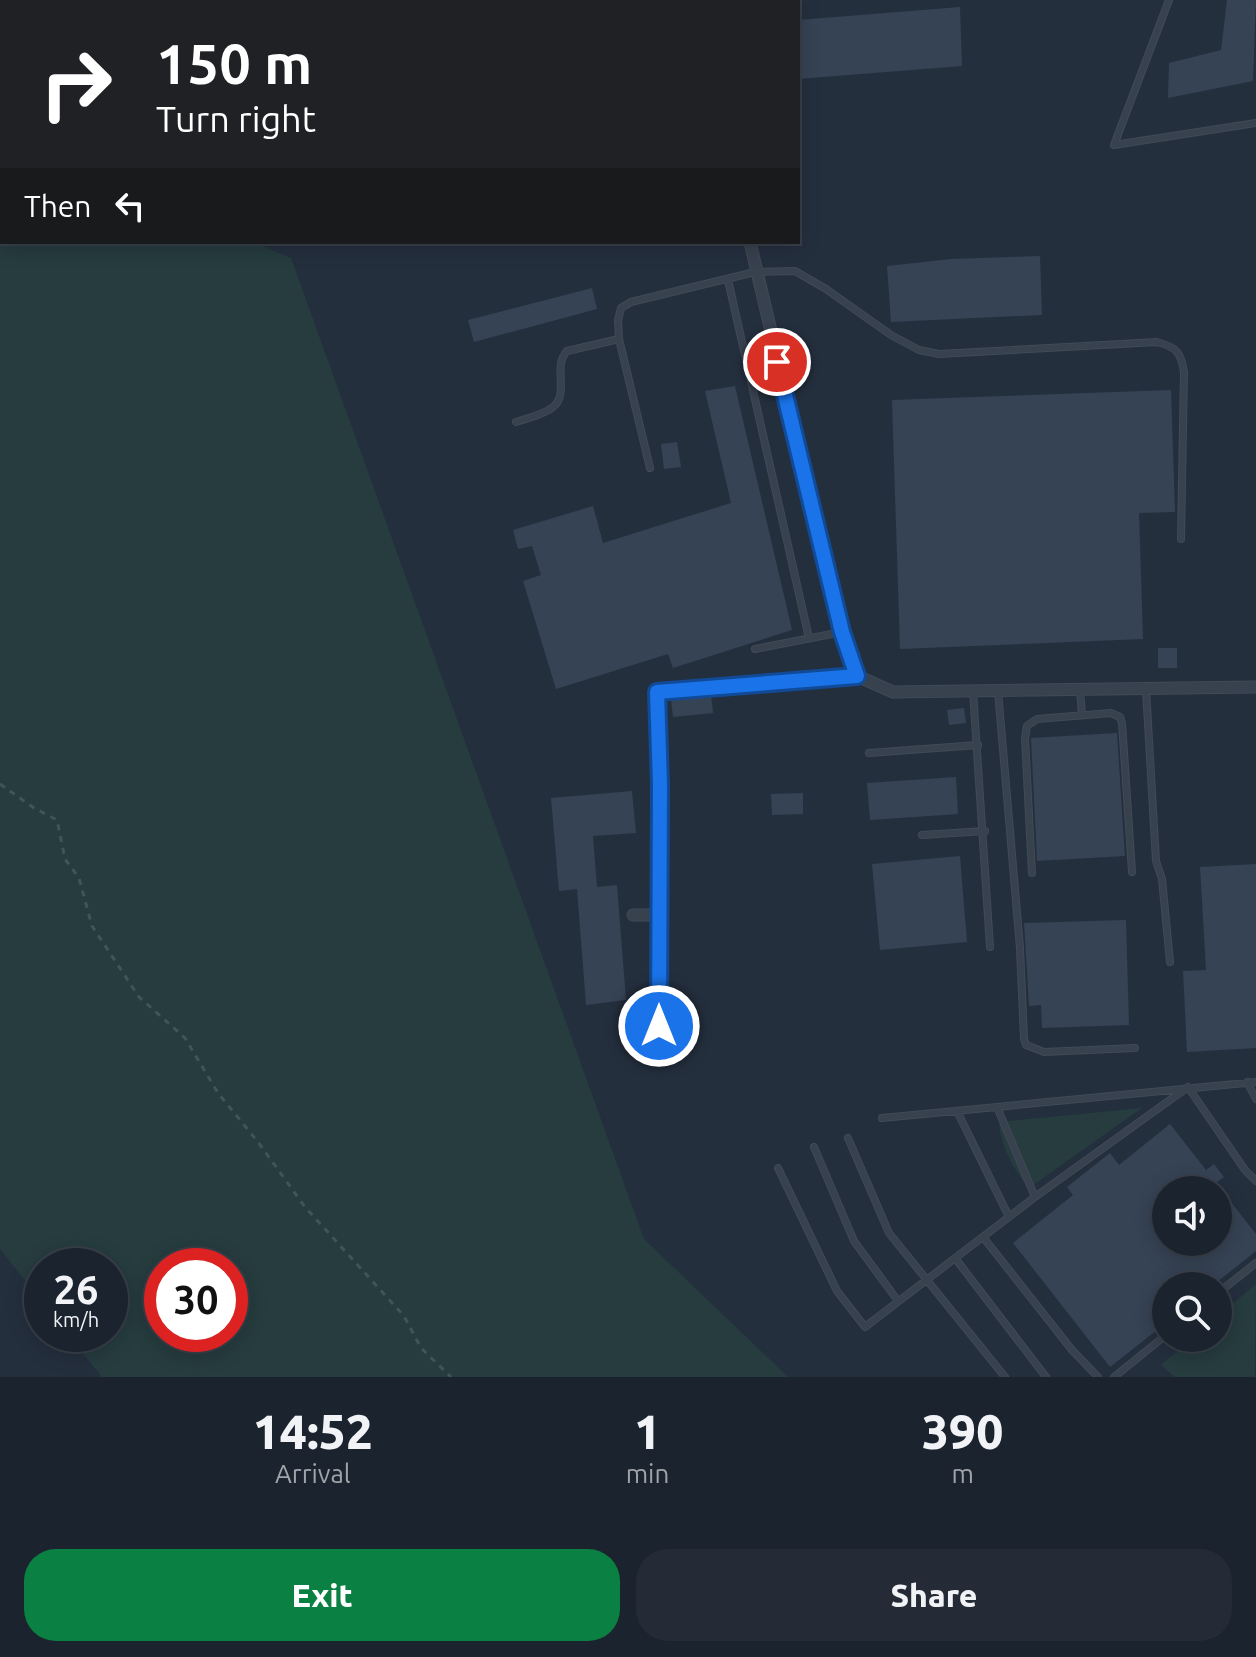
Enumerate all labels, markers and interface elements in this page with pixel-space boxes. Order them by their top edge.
icon: right [24,32,128,136]
text: 150 m [156,32,312,95]
text: Turn right [156,98,316,139]
icon: left [108,184,152,228]
text: Then [24,189,92,223]
pin [743,328,811,396]
icon: arrive [755,340,799,384]
position arrow [617,984,701,1068]
map controls [1152,1176,1232,1352]
button: sound [1152,1176,1232,1256]
speed limit sign: 30 [144,1248,248,1352]
text: 26 [53,1267,99,1312]
button: search [1152,1272,1232,1352]
text: km/h [53,1308,99,1331]
text: 14:52 [253,1404,373,1458]
text: 1 [634,1404,661,1458]
text: 390 [922,1404,1003,1458]
text: Arrival [275,1459,351,1488]
text: min [626,1459,669,1488]
text: m [951,1459,974,1488]
button: Exit [24,1549,620,1641]
button: Share [636,1549,1232,1641]

